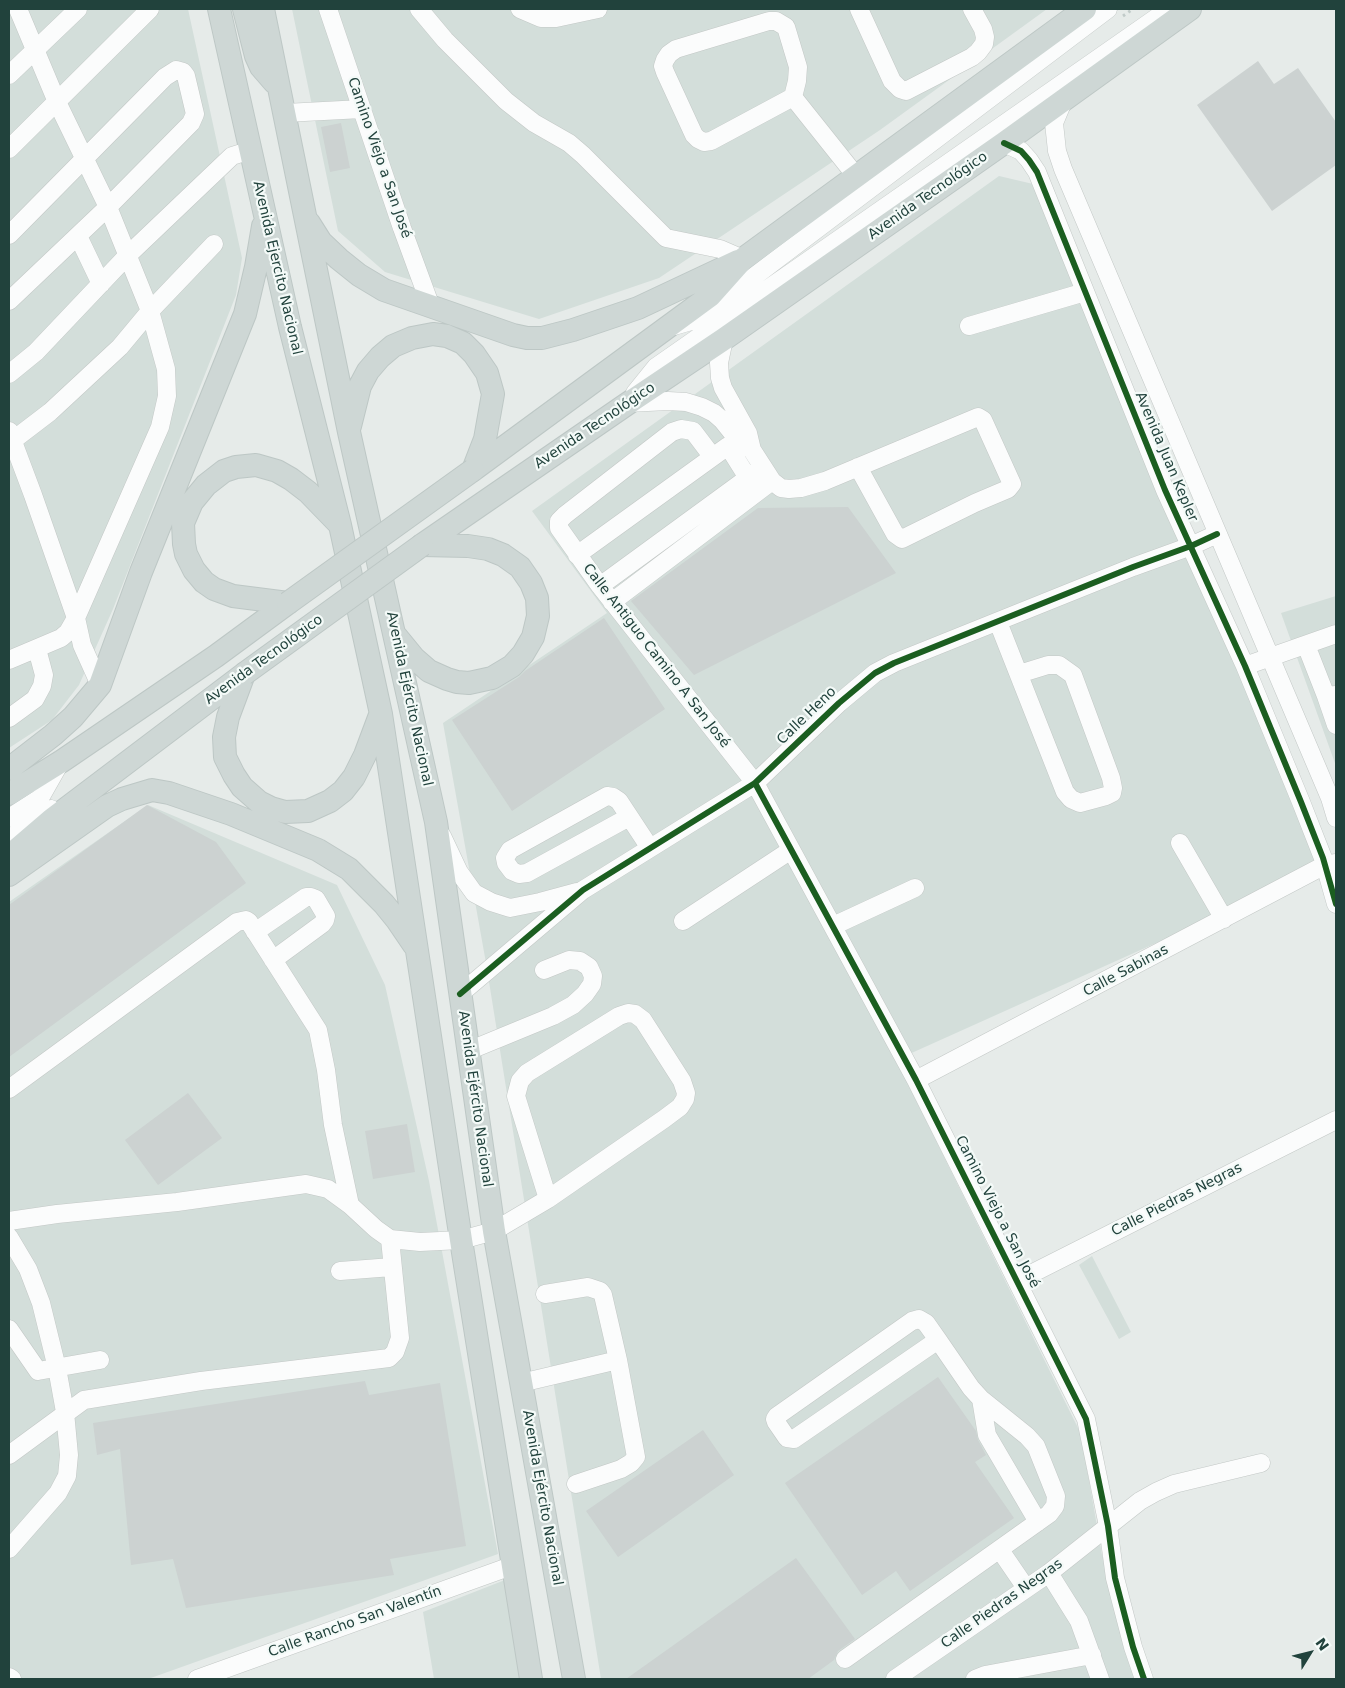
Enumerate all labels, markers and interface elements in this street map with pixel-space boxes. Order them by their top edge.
street label: Camino Viejo a San José [344,75,414,241]
street label: Avenida Tecnológico [865,148,991,244]
street label: Avenida Ejercito Nacional [249,180,305,356]
street label: Avenida Tecnológico [532,379,658,473]
street label: Avenida Juan Kepler [1131,390,1201,524]
street label: Calle Antiguo Camino A San José [579,561,733,751]
street label: Avenida Ejército Nacional [382,610,436,788]
street label: Avenida Tecnológico [202,612,326,708]
street label: Calle Heno [774,684,840,748]
street label: Calle Sabinas [1080,941,1172,1001]
street label: Avenida Ejército Nacional [454,1010,496,1188]
street label: Camino Viejo a San José [951,1133,1043,1291]
street label: Calle Piedras Negras [1109,1160,1245,1240]
street label: Avenida Ejército Nacional [518,1409,566,1587]
street label: Calle Piedras Negras [938,1556,1066,1652]
street label: Calle Rancho San Valentín [266,1583,444,1661]
north arrow [1285,1628,1335,1678]
text: N [1312,1635,1332,1654]

